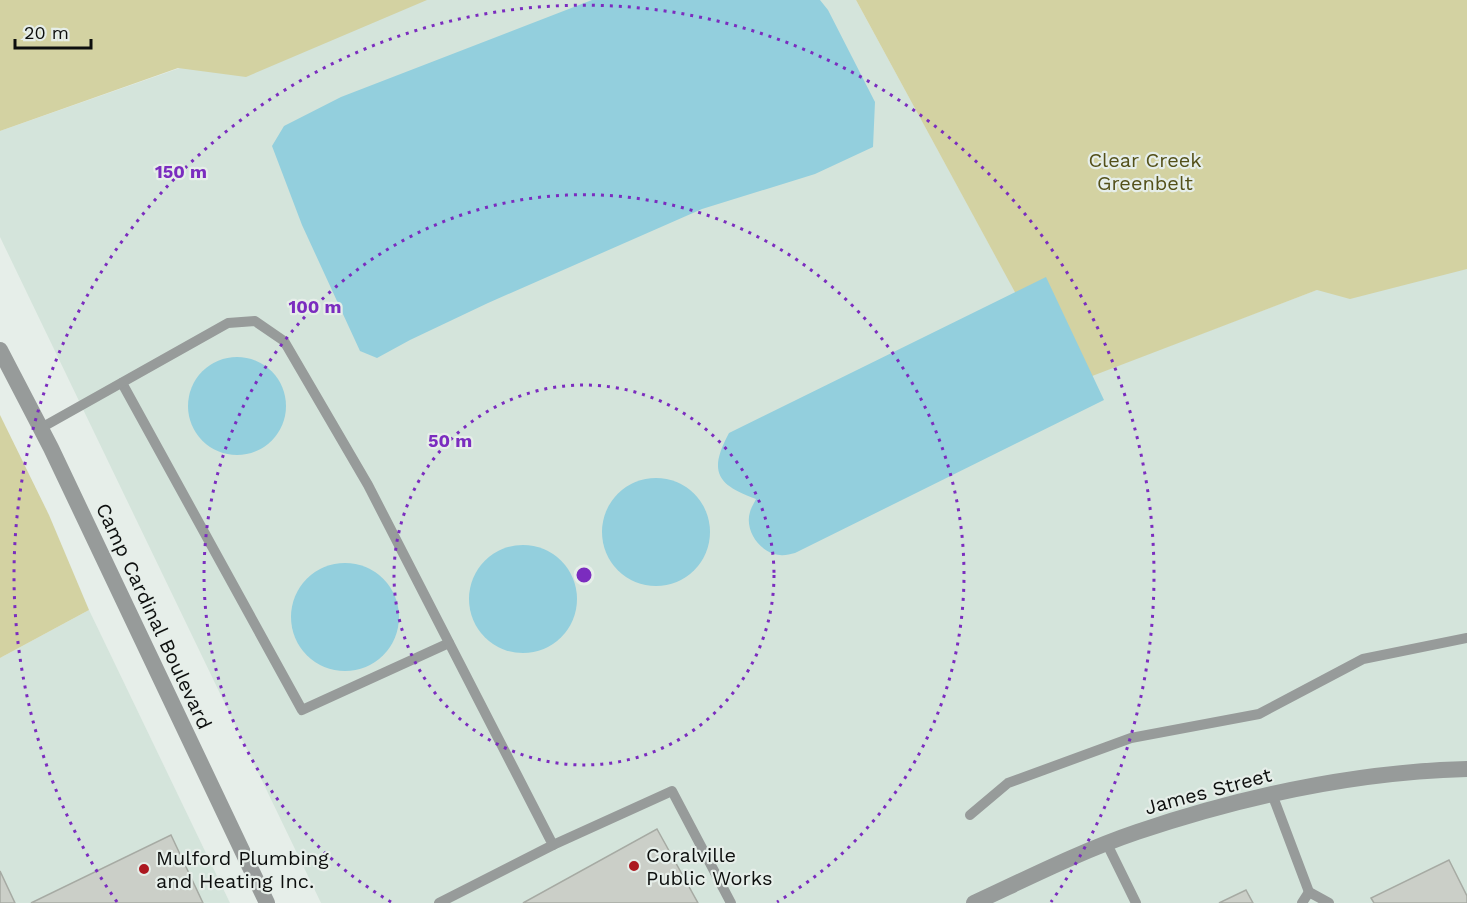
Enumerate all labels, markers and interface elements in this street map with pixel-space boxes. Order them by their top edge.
scale bar [15,12,92,50]
text: 20 m [24,22,69,43]
park label: Clear Creek Greenbelt [1088,148,1202,195]
text: 150 m [155,161,207,182]
text: 100 m [288,296,342,317]
text: 50 m [428,430,472,451]
street label: Camp Cardinal Boulevard [91,499,217,733]
centre of rings [574,565,594,585]
street label: James Street [1142,762,1275,819]
place label: Coralville Public Works [646,843,772,890]
place label: Mulford Plumbing and Heating Inc. [156,846,329,893]
marker: Coralville Public Works [627,859,641,873]
marker: Mulford Plumbing and Heating Inc. [137,862,151,876]

